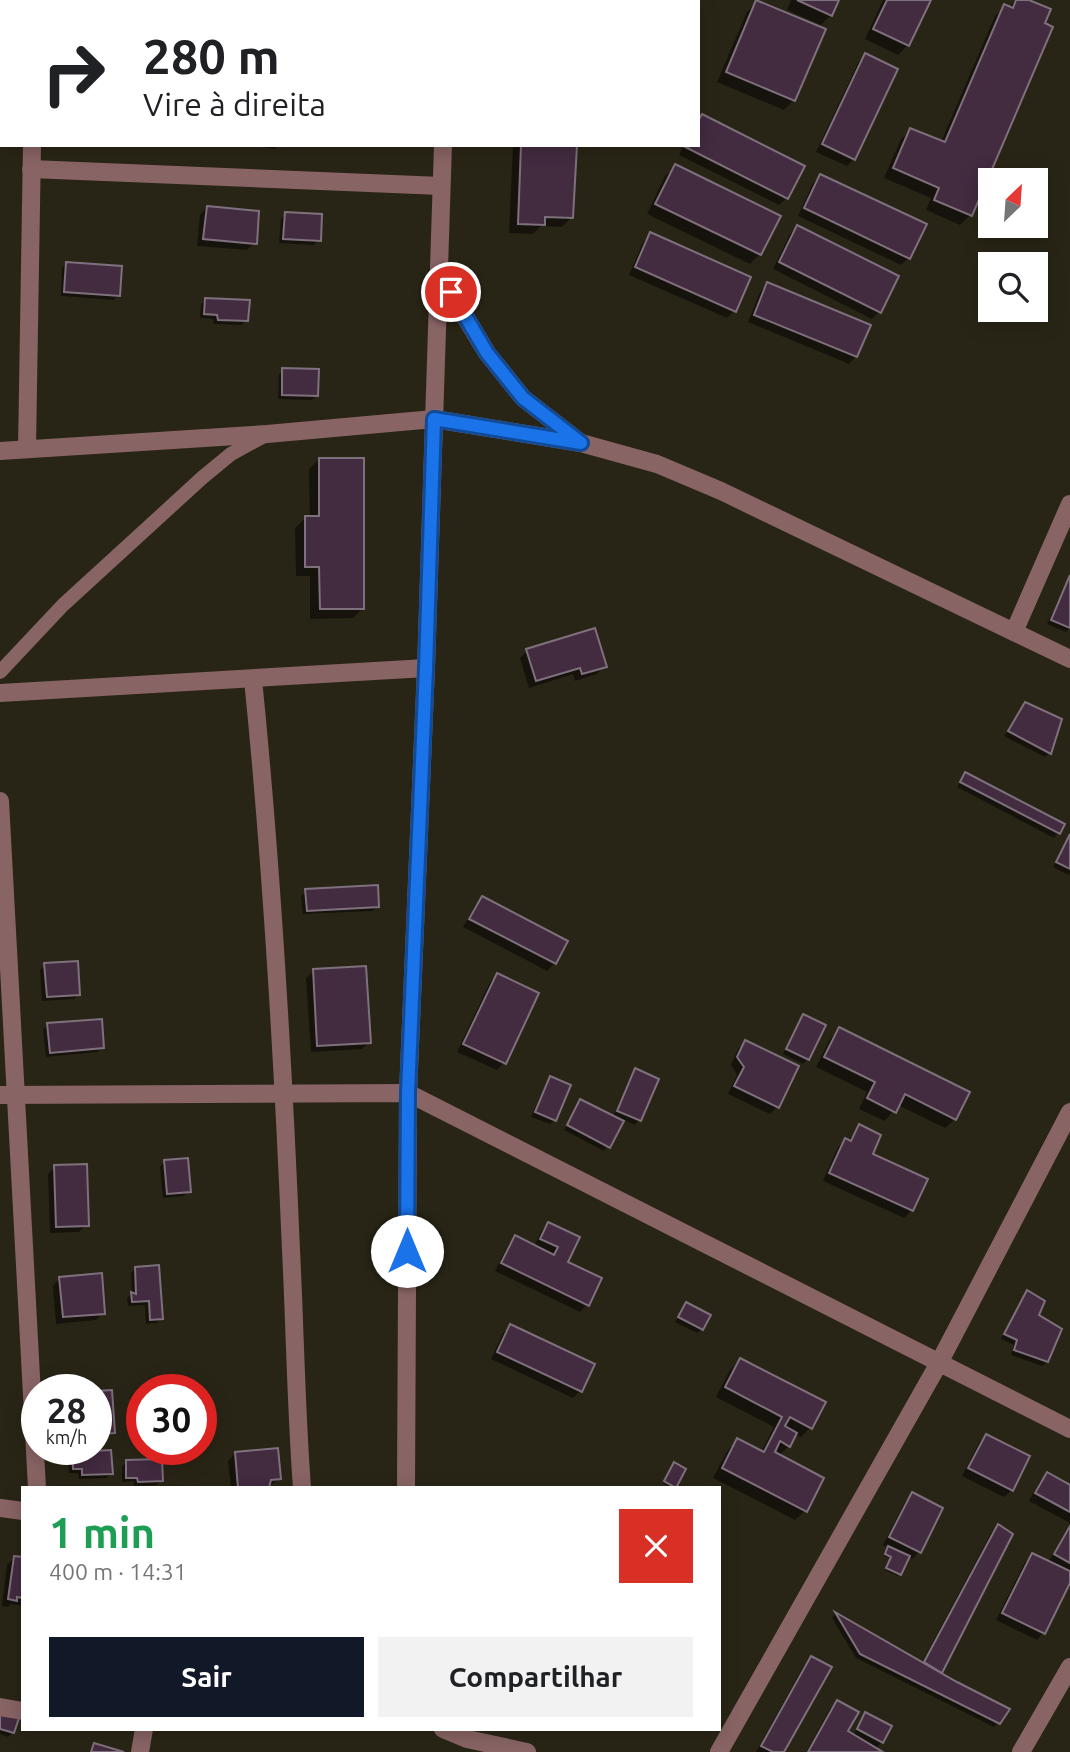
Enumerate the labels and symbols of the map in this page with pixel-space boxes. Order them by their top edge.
north arrow [978,168,1048,238]
pin [421,262,481,322]
position arrow [370,1214,444,1288]
speed limit sign: 30 [126,1374,217,1465]

